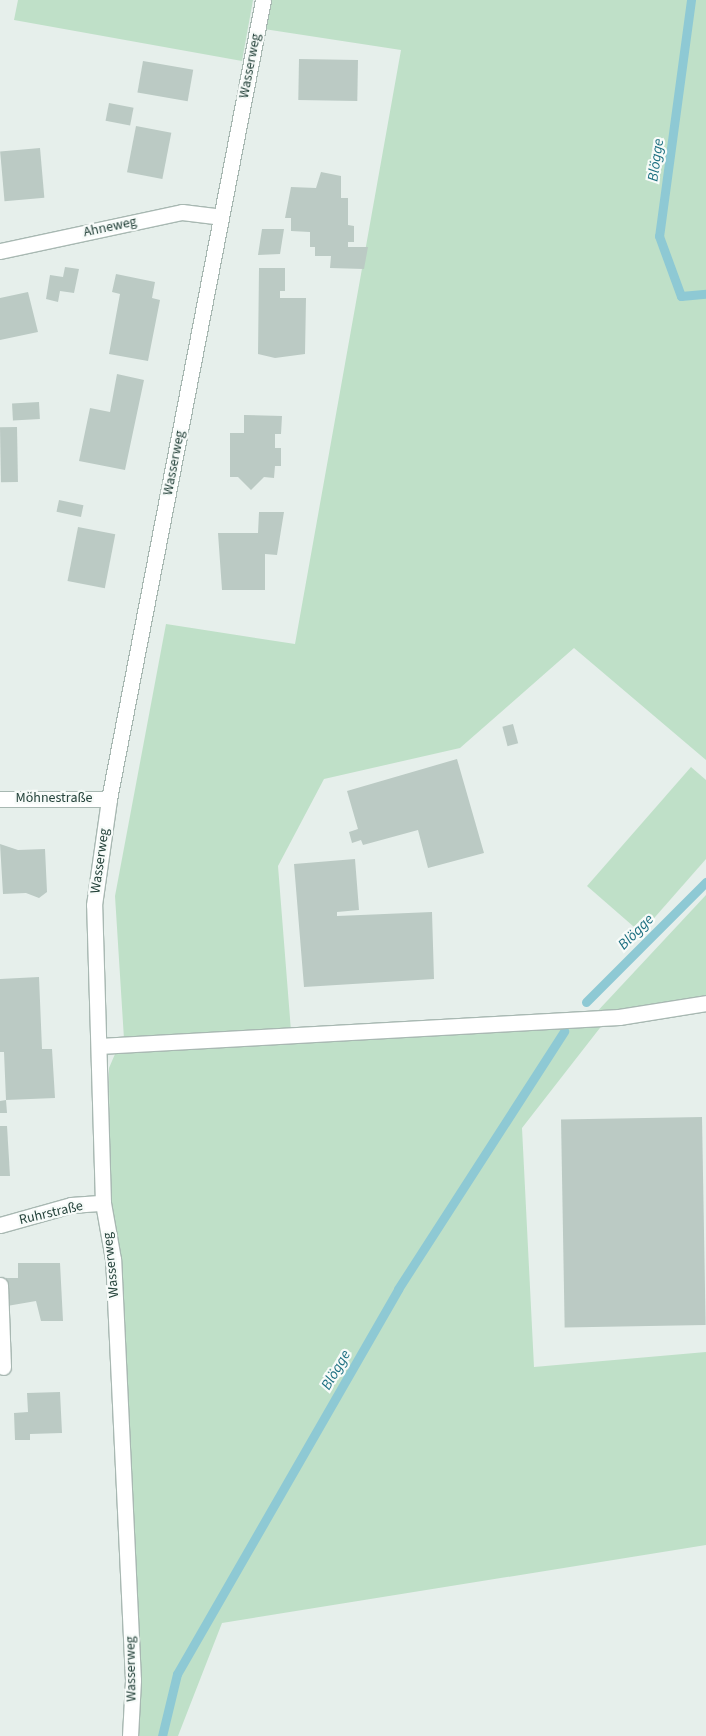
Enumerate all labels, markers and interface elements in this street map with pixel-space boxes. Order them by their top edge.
street label: Wasserweg [236,32,264,100]
water label: Blögge [644,137,668,183]
street label: Ahneweg [82,213,138,241]
street label: Wasserweg [160,429,188,497]
street label: Möhnestraße [16,790,92,806]
street label: Wasserweg [87,827,113,895]
water label: Blögge [614,910,658,954]
street label: Ruhrstraße [17,1198,85,1228]
street label: Wasserweg [99,1232,123,1298]
water label: Blögge [317,1347,355,1393]
street label: Wasserweg [122,1636,140,1702]

